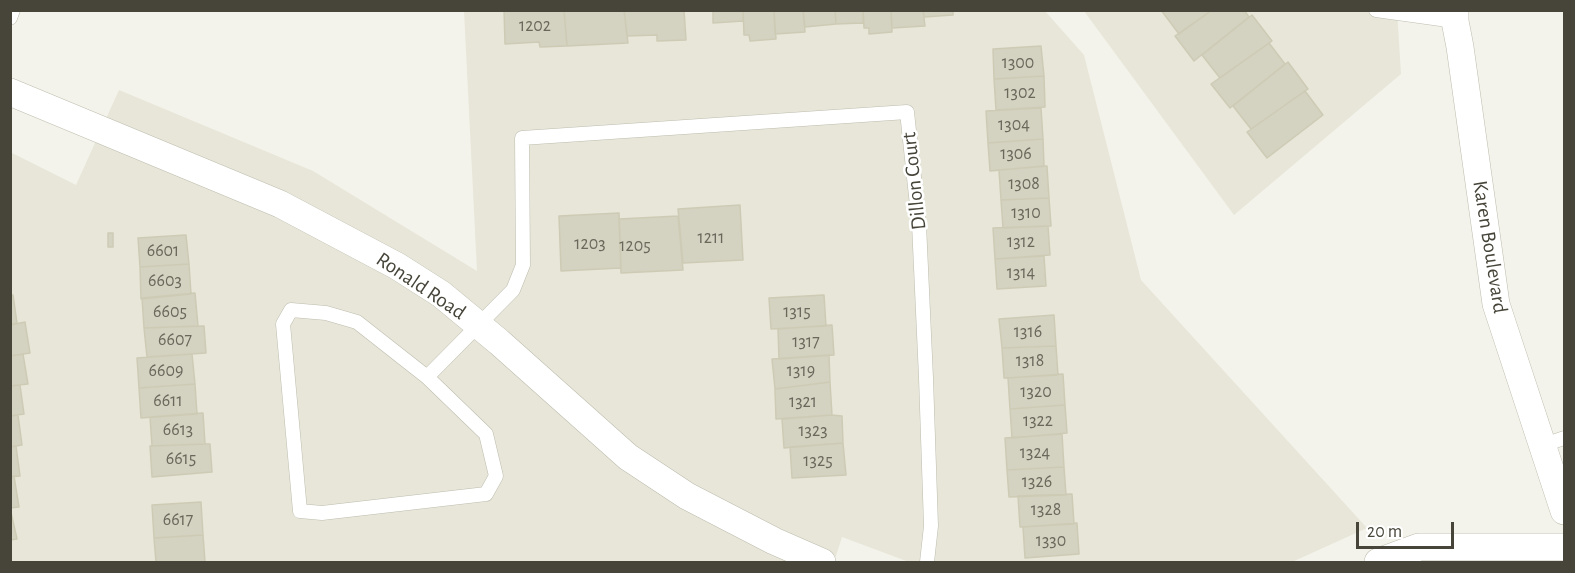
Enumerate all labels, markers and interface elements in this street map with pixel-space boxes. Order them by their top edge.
house number: 1202 [519,15,551,37]
house number: 1300 [1002,52,1034,74]
house number: 1302 [1004,82,1036,104]
house number: 1304 [998,114,1030,136]
street label: Dillon Court [896,131,932,231]
house number: 1306 [1000,143,1032,165]
house number: 1308 [1008,173,1040,195]
street label: Karen Boulevard [1467,179,1513,315]
house number: 1310 [1011,202,1041,224]
house number: 1211 [698,227,724,249]
house number: 1312 [1007,231,1035,253]
house number: 1203 [574,233,606,255]
house number: 1205 [619,235,651,257]
house number: 6601 [147,240,179,262]
street label: Ronald Road [371,247,471,325]
house number: 1314 [1007,262,1035,284]
house number: 6603 [148,270,182,292]
house number: 6605 [153,301,187,323]
house number: 1315 [783,301,811,323]
house number: 1316 [1014,321,1042,343]
house number: 6607 [158,329,192,351]
house number: 1317 [792,331,820,353]
house number: 1318 [1016,350,1044,372]
house number: 6609 [149,360,183,382]
house number: 1319 [787,360,815,382]
house number: 1320 [1020,381,1052,403]
house number: 6611 [153,390,183,412]
house number: 1321 [789,391,817,413]
house number: 1322 [1023,410,1053,432]
house number: 6613 [163,419,193,441]
house number: 1323 [798,420,828,442]
house number: 1324 [1020,442,1050,464]
house number: 6615 [166,448,196,470]
house number: 1325 [803,450,833,472]
house number: 1326 [1022,471,1052,493]
house number: 1328 [1031,499,1061,521]
house number: 6617 [163,509,193,531]
scale bar [1359,510,1456,548]
text: 20 m [1367,523,1402,541]
house number: 1330 [1036,530,1066,552]

